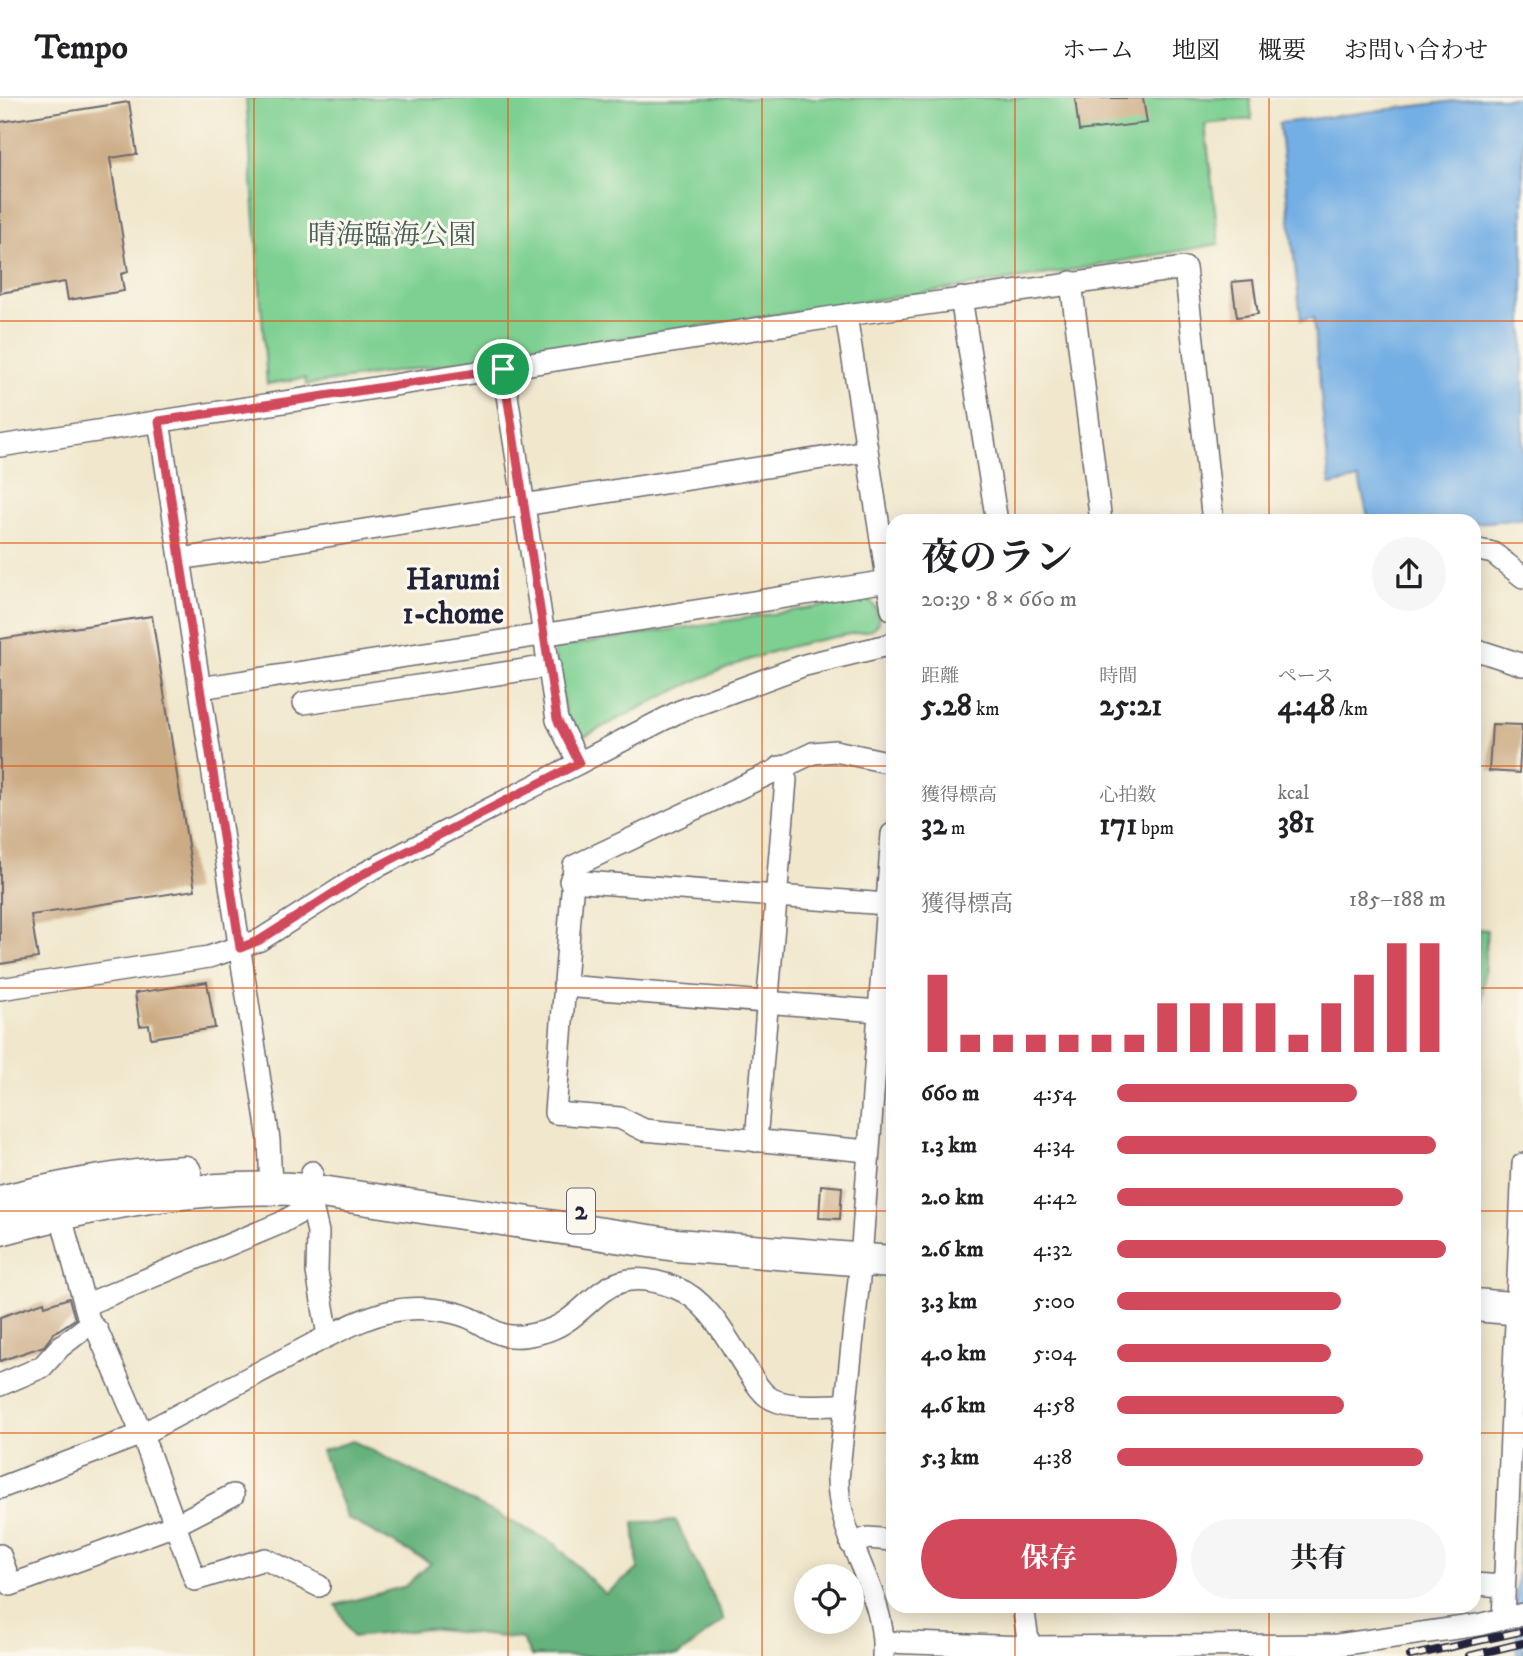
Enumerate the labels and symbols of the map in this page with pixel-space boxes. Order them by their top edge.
park label: 晴海臨海公園 [308,218,476,253]
pin [473,339,533,399]
district label: Harumi 1-chome [402,562,504,633]
road number: 2 [567,1188,595,1234]

